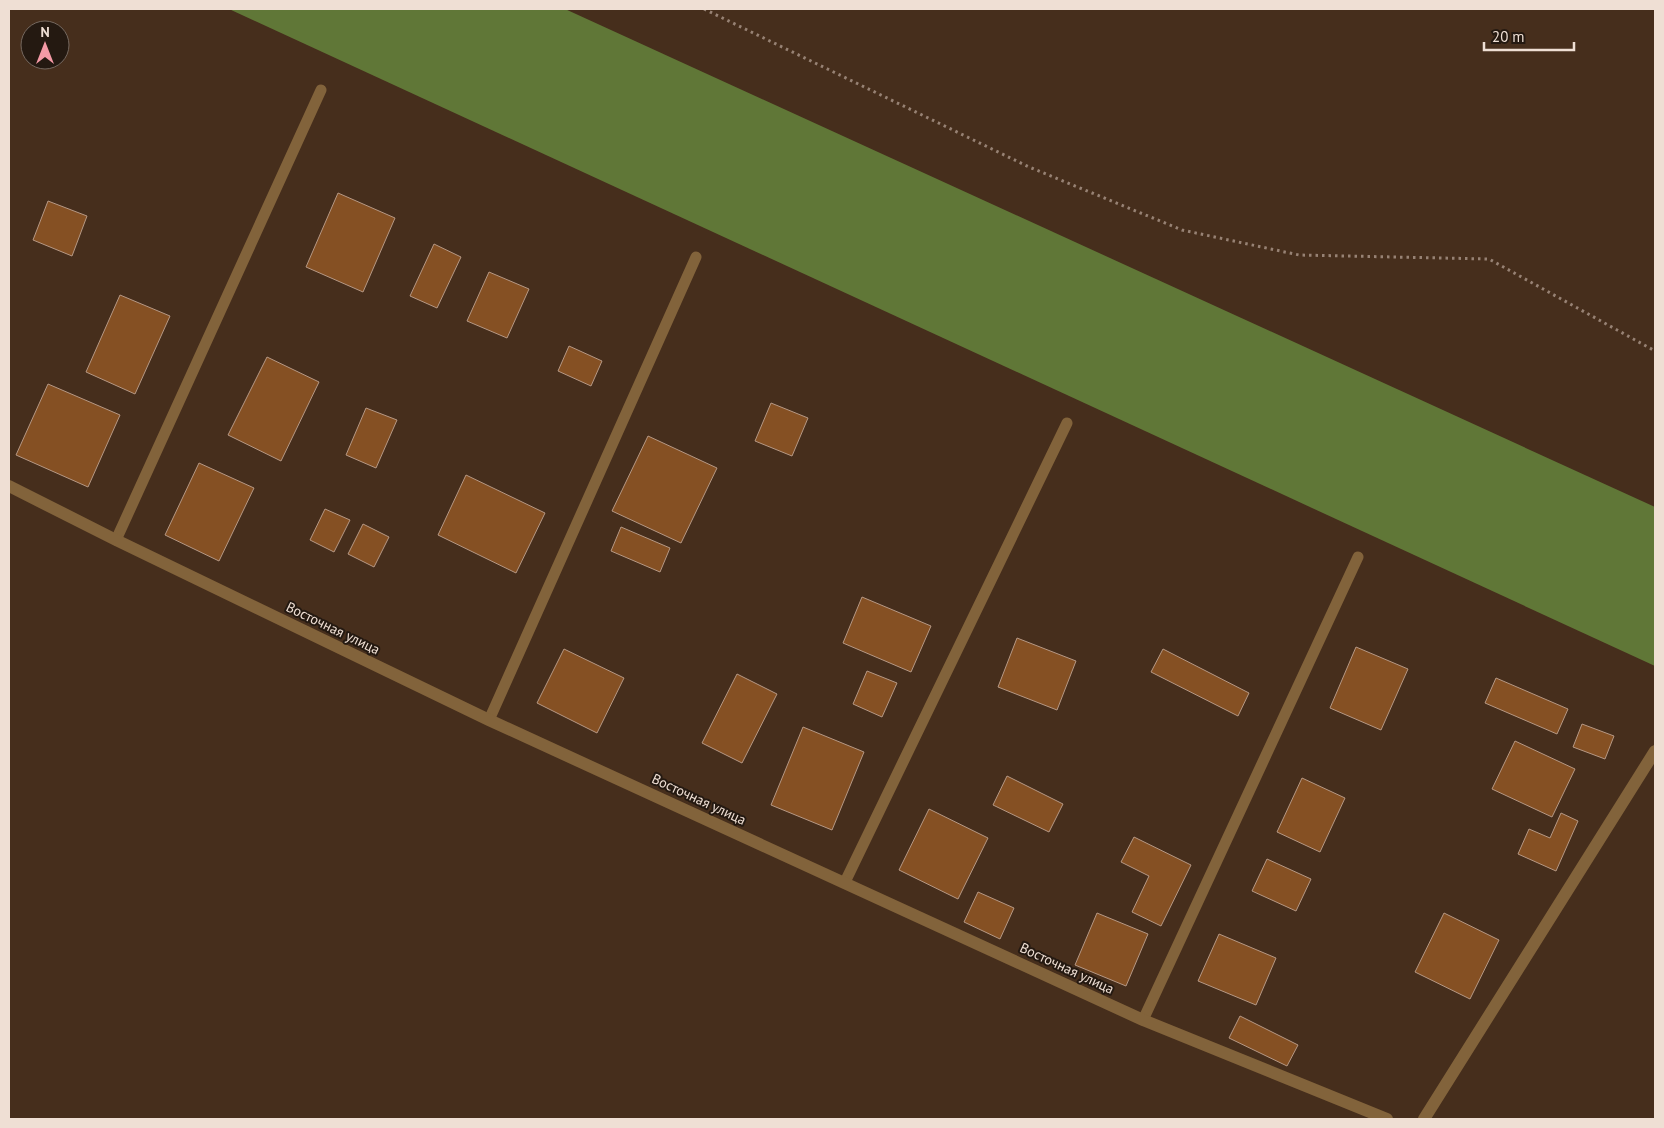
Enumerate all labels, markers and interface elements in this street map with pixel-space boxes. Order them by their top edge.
north arrow [20,20,70,70]
scale bar [1484,20,1574,52]
text: N [40,23,50,41]
text: 20 m [1492,27,1525,46]
street label: Восточная улица [283,598,383,658]
street label: Восточная улица [649,769,749,829]
street label: Восточная улица [1017,938,1117,998]

